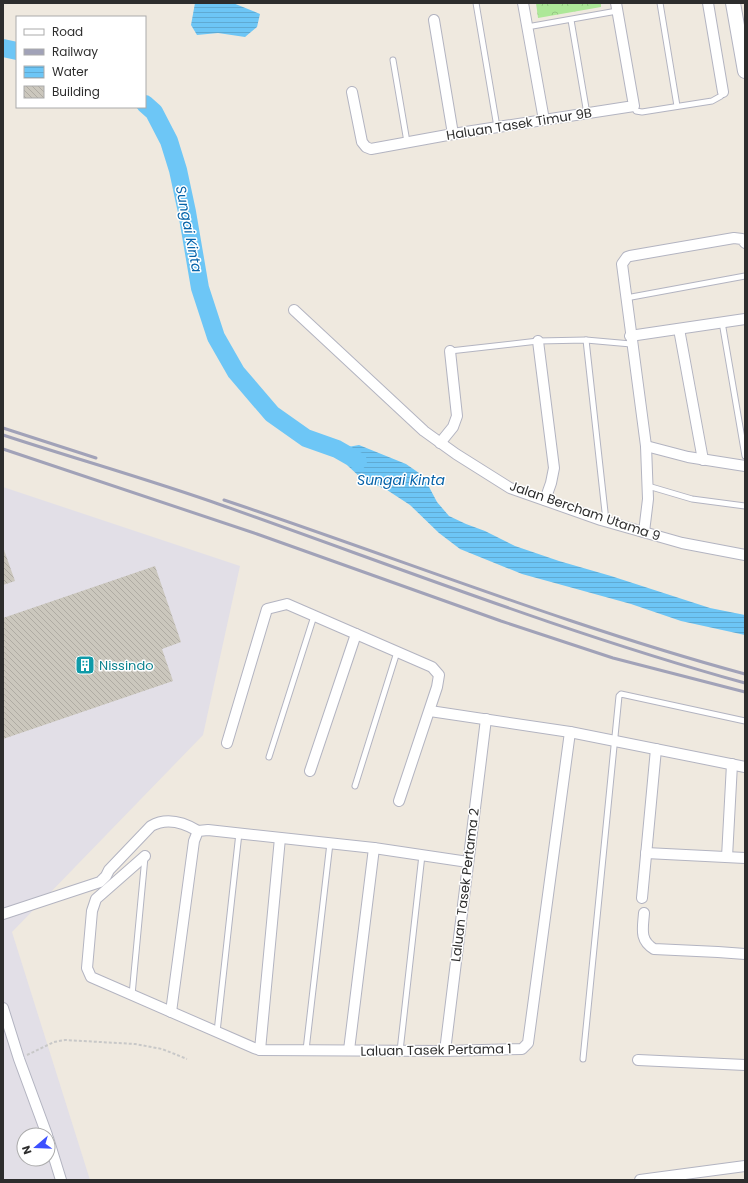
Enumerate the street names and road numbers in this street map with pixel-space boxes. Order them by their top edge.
street label: Haluan Tasek Timur 9B [445,103,593,145]
street label: Jalan Bercham Utama 9 [507,476,663,546]
street label: Laluan Tasek Pertama 2 [446,807,484,963]
street label: Laluan Tasek Pertama 1 [360,1039,512,1061]

